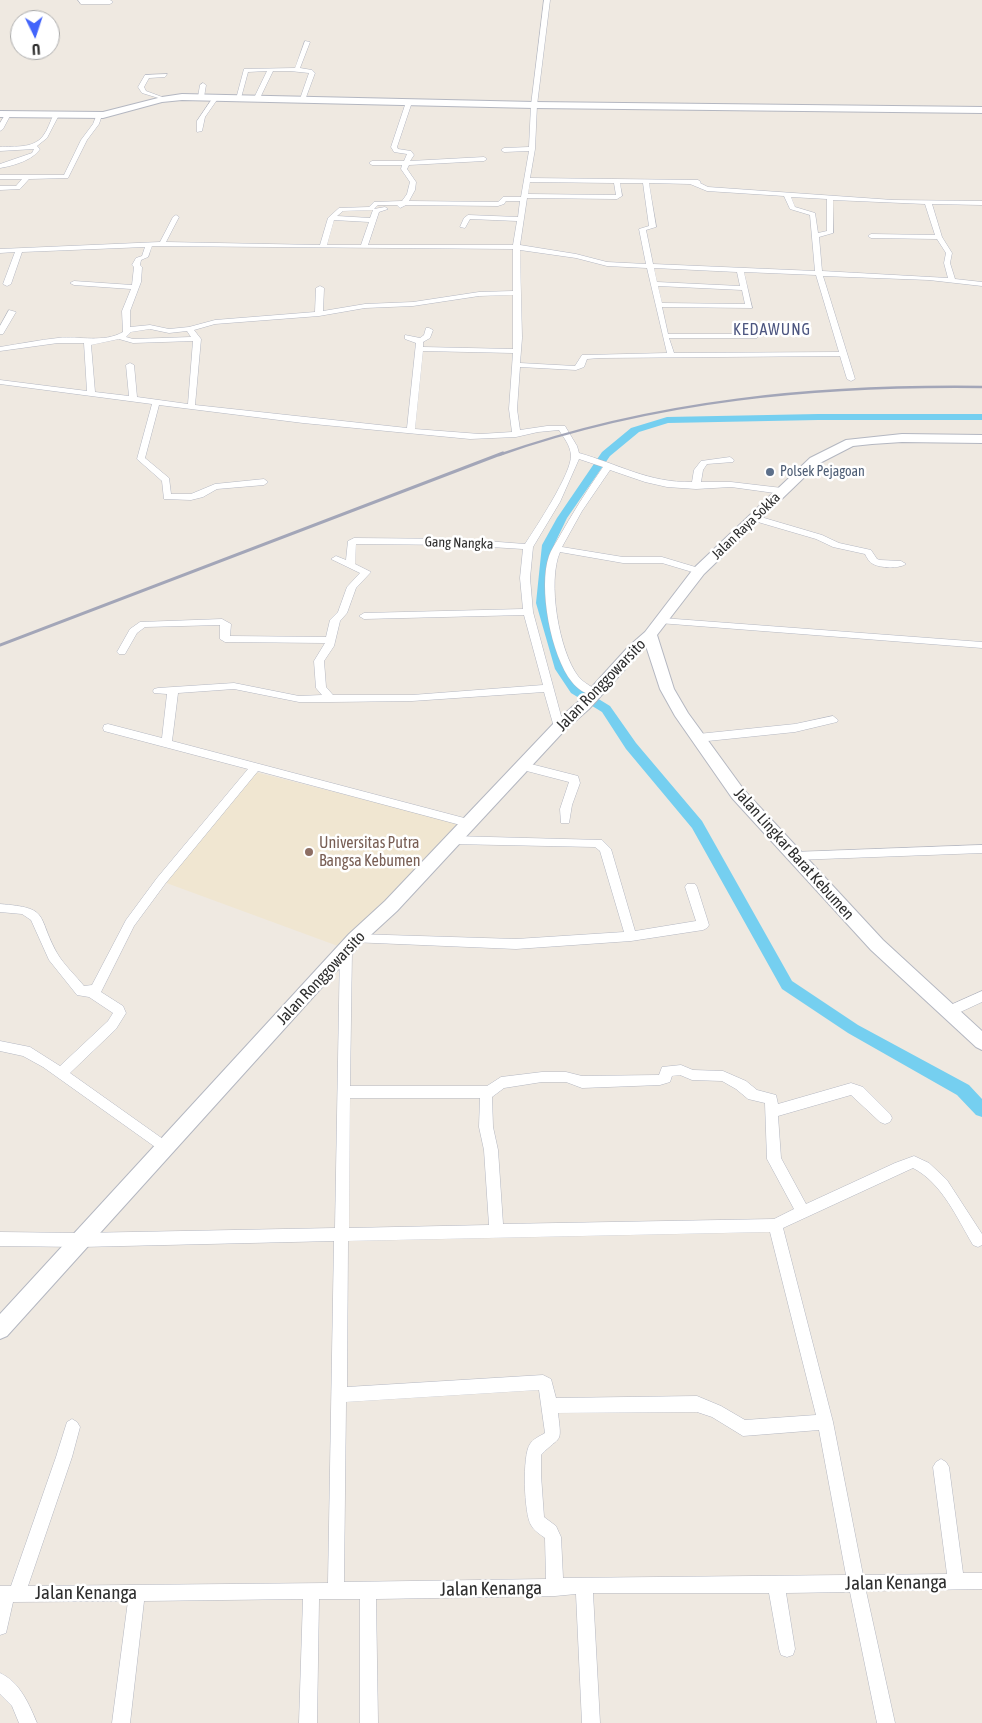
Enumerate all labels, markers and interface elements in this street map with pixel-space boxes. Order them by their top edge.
north arrow [10,10,60,60]
text: U [31,41,41,57]
district label: KEDAWUNG [732,320,812,340]
place label: Polsek Pejagoan [780,464,865,480]
marker: Polsek Pejagoan [764,466,776,478]
street label: Jalan Raya Sokka [708,489,784,563]
street label: Gang Nangka [424,533,494,553]
street label: Jalan Ronggowarsito [552,635,650,735]
street label: Jalan Lingkar Barat Kebumen [730,784,858,924]
place label: Universitas Putra Bangsa Kebumen [319,833,421,871]
marker: Universitas Putra Bangsa Kebumen [303,846,315,858]
street label: Jalan Ronggowarsito [273,927,369,1029]
street label: Jalan Kenanga [845,1571,947,1595]
street label: Jalan Kenanga [440,1577,542,1601]
street label: Jalan Kenanga [35,1582,137,1604]

